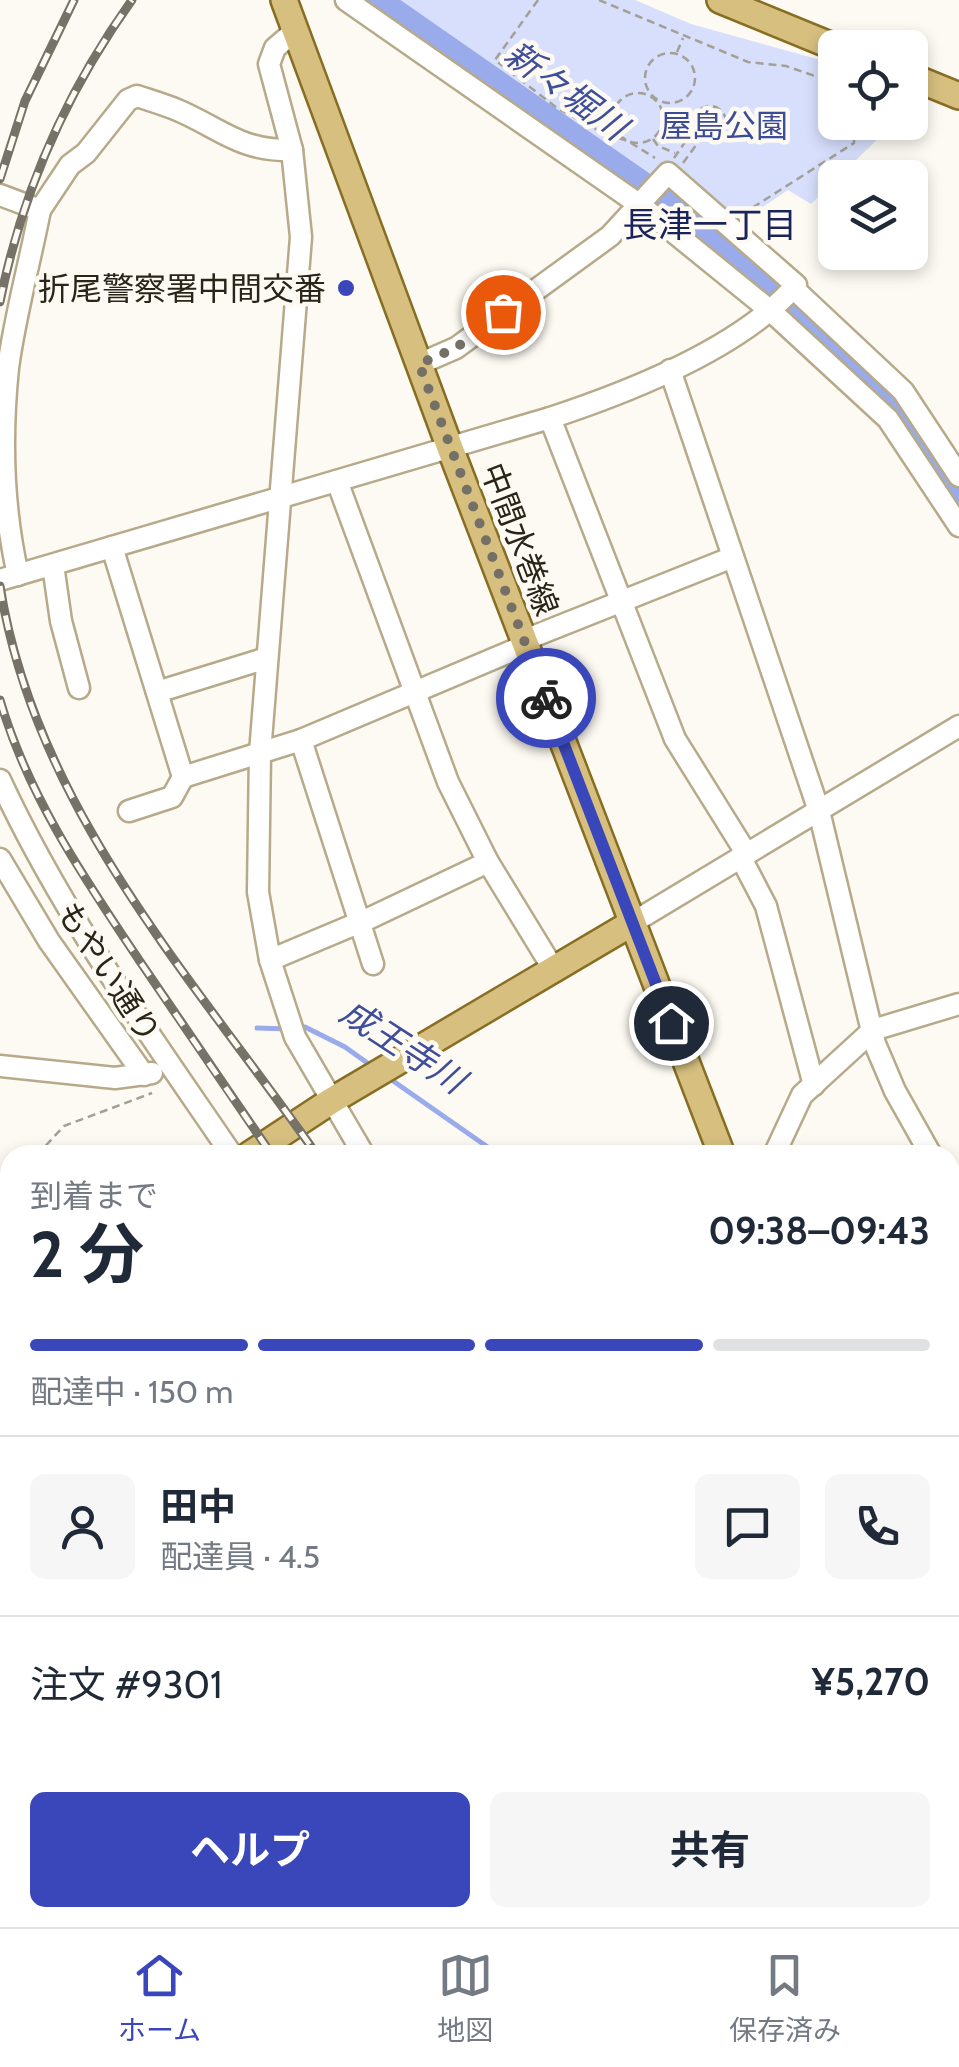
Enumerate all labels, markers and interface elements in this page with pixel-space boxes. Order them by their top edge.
map controls [818,30,928,270]
button: locate [818,30,928,140]
water label: 新々堀川 [497,31,638,151]
park label: 屋島公園 [660,106,788,145]
button: layers [818,160,928,270]
district label: 長津一丁目 [622,203,798,246]
place label: 折尾警察署中間交番 [38,269,326,308]
pin [461,270,546,355]
marker: 折尾警察署中間交番 [335,277,357,299]
icon: bag [476,285,531,340]
street label: 中間水巻線 [473,457,567,621]
courier [496,648,596,748]
icon: bike [519,671,574,726]
street label: もやい通り [49,894,169,1050]
pin [629,981,714,1066]
water label: 成王寺川 [333,990,477,1104]
icon: home [644,996,699,1051]
text: 到着まで [30,1176,158,1215]
text: 09:38–09:43 [708,1207,930,1254]
text: 2 分 [30,1214,144,1293]
text: 配達中 · 150 m [30,1372,233,1411]
button: person [30,1474,135,1579]
button: chat [695,1474,800,1579]
button: phone [825,1474,930,1579]
text: 田中 [160,1483,236,1530]
text: 配達員 · 4.5 [160,1537,320,1576]
text: ¥5,270 [812,1658,930,1705]
text: 注文 #9301 [30,1661,222,1708]
button: ヘルプ [30,1792,470,1907]
button: 共有 [490,1792,930,1907]
tab: ホーム [118,1948,201,2048]
tab: 地図 [437,1948,493,2048]
tab: 保存済み [729,1948,841,2048]

